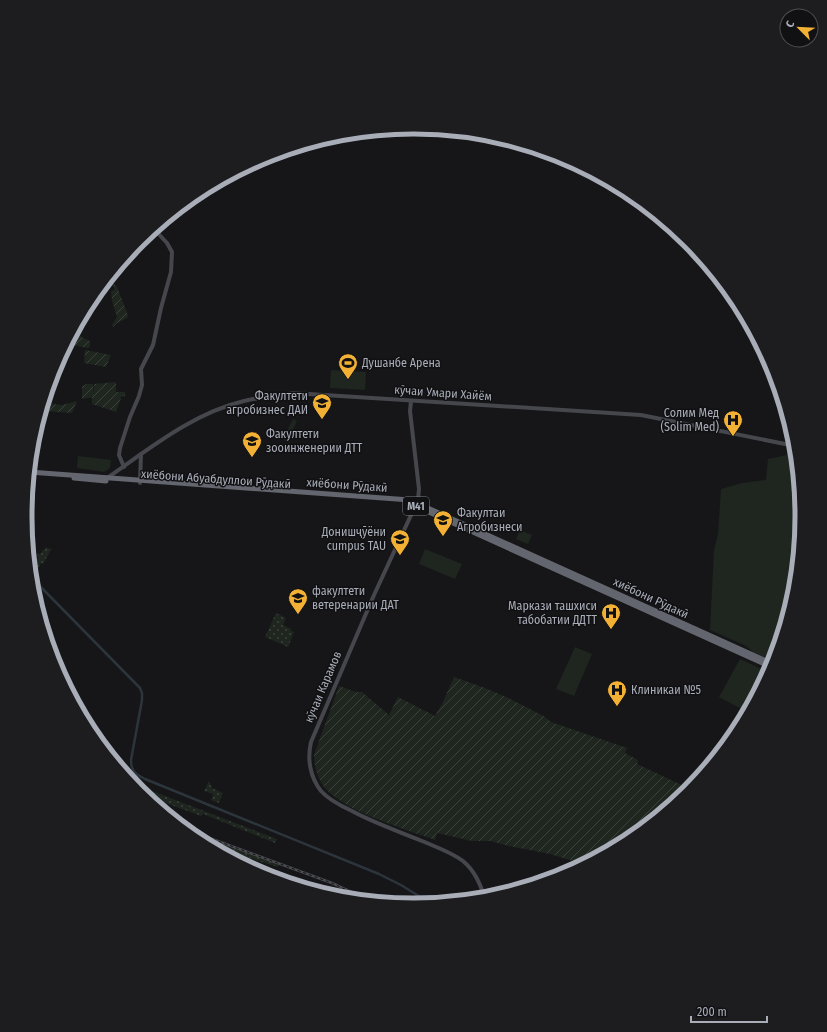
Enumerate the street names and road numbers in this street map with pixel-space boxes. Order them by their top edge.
street label: кӯчаи Умари Хайём [394,383,492,403]
street label: хиёбони Абуабдуллои Рӯдакӣ [141,467,291,491]
street label: хиёбони Рӯдакӣ [306,475,388,495]
road number: M41 [403,497,429,515]
street label: хиёбони Рӯдакӣ [611,574,691,622]
street label: кӯчаи Карамов [302,649,344,725]

